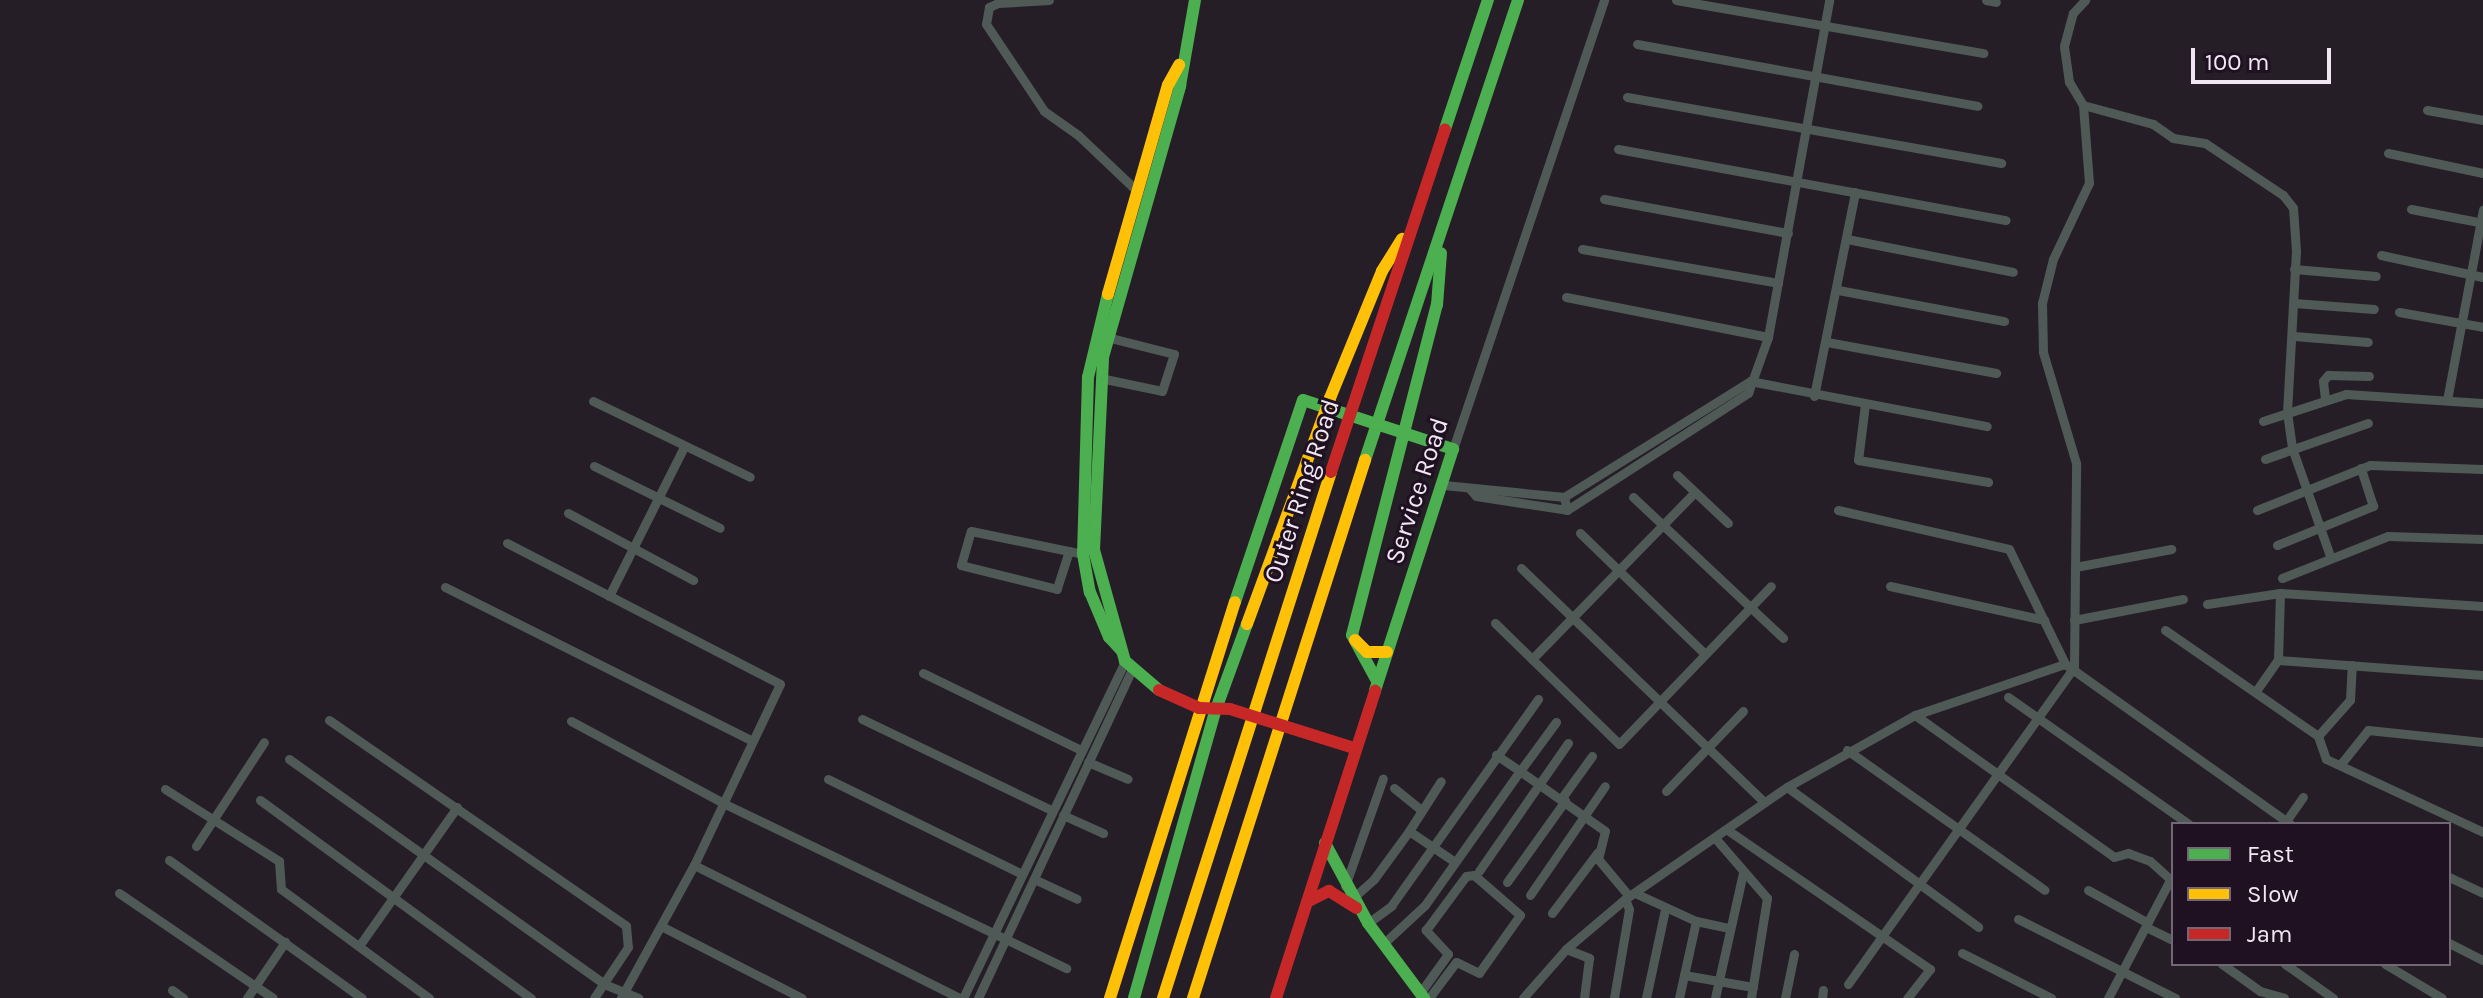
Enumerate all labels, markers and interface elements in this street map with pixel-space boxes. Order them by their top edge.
scale bar [2195,32,2335,82]
text: 100 m [2205,48,2270,76]
street label: Outer Ring Road [1258,395,1346,587]
street label: Service Road [1379,414,1455,568]
legend [2171,822,2451,966]
text: Fast [2247,840,2294,868]
text: Slow [2247,880,2299,908]
text: Jam [2247,920,2292,948]

